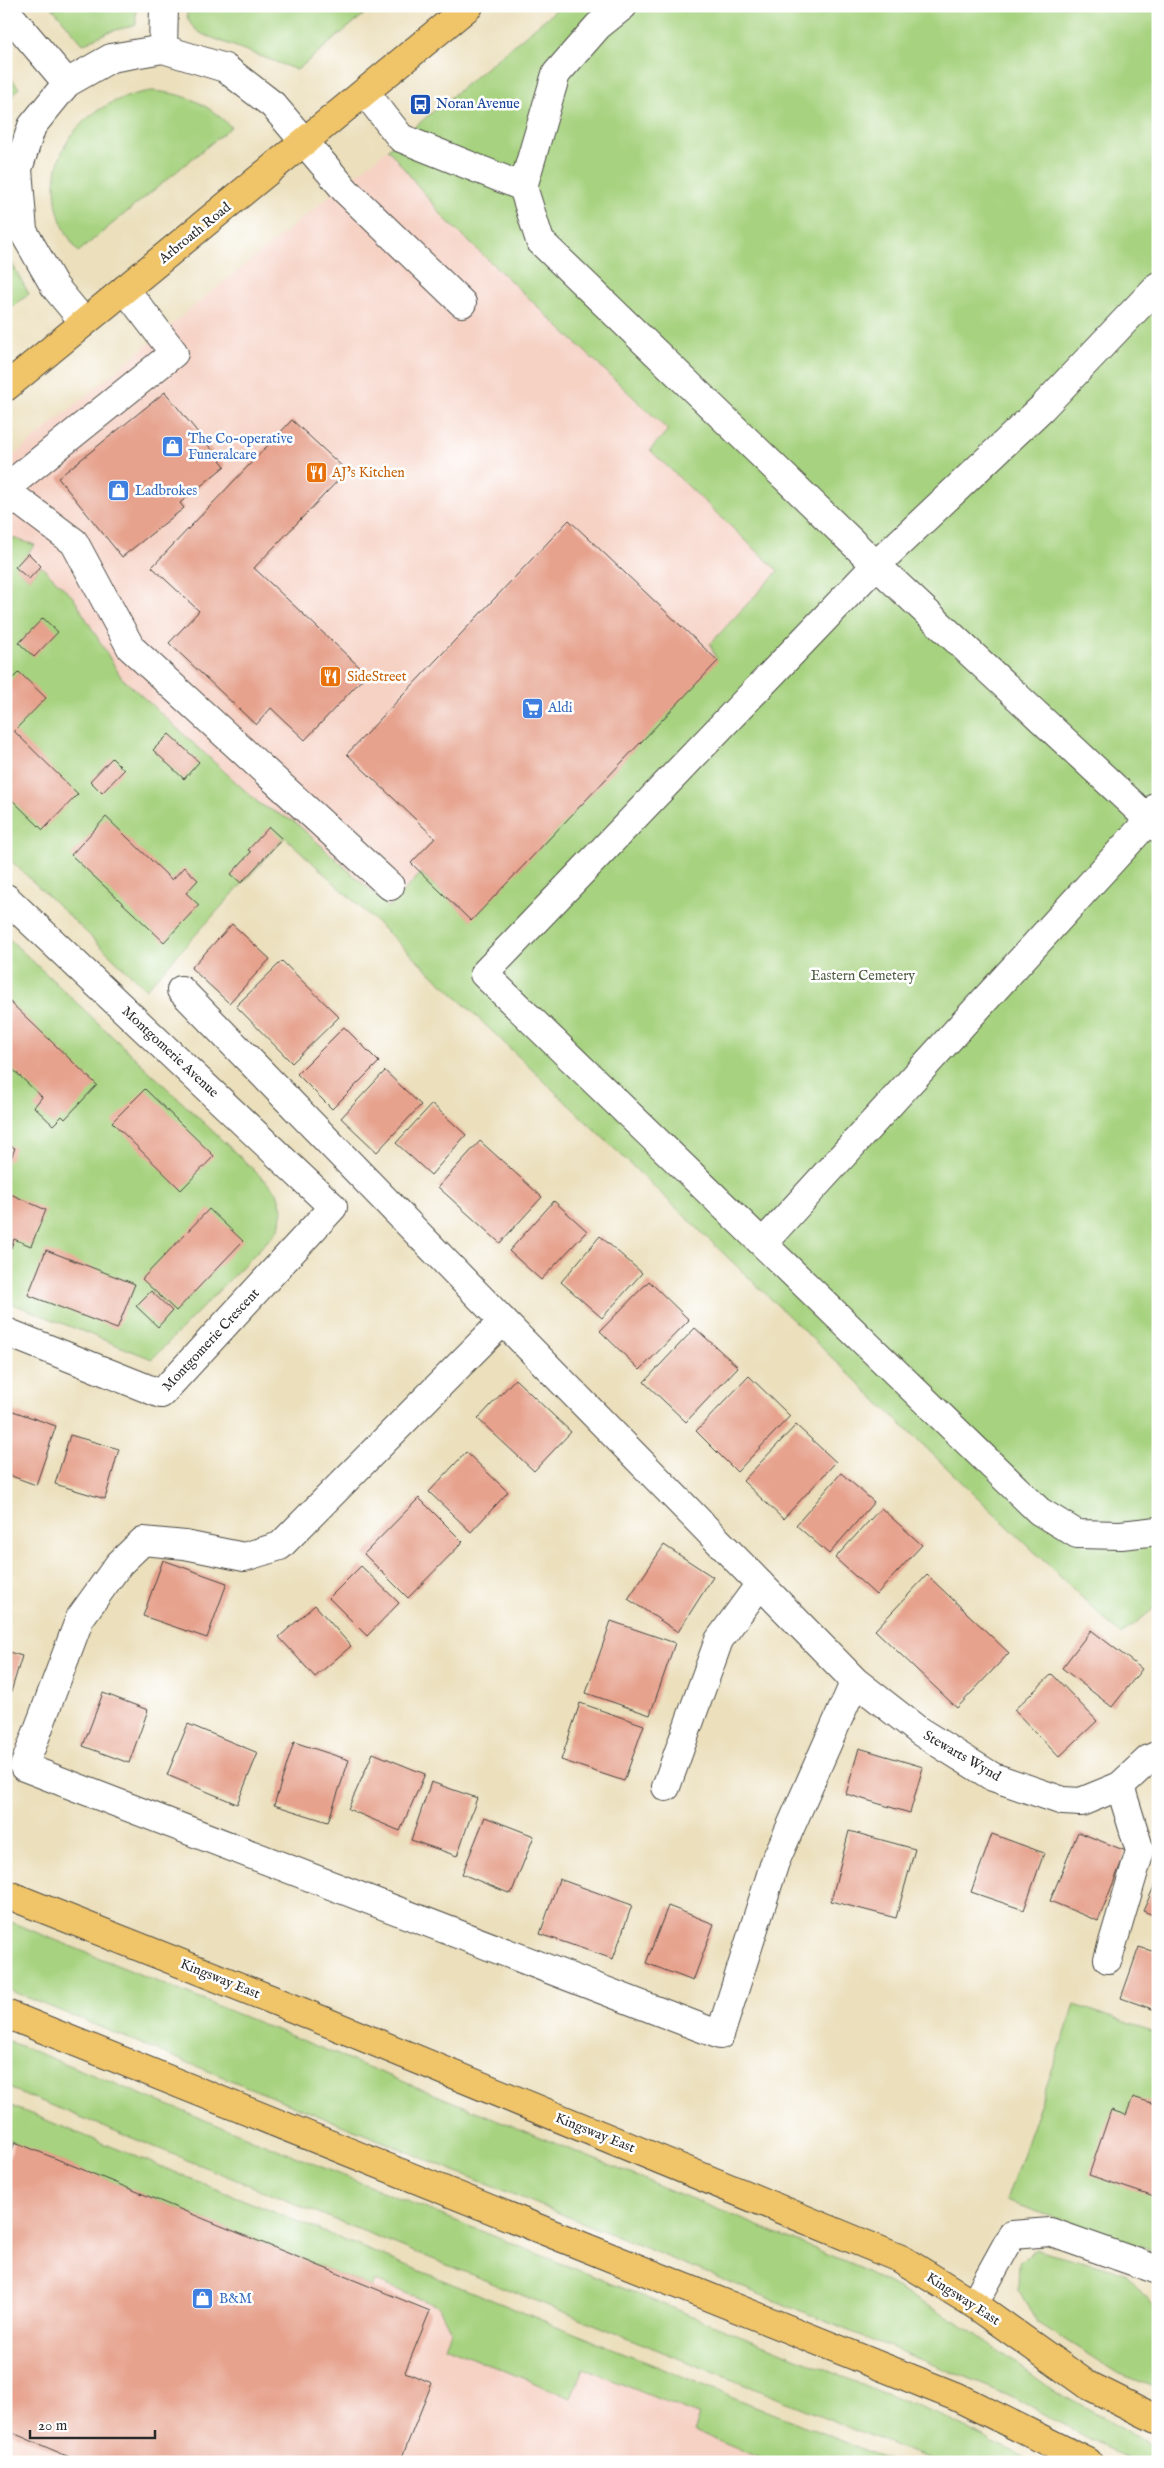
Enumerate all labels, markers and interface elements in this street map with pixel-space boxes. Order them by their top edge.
bus stop icon: Noran Avenue [408,92,432,116]
place label: Noran Avenue [436,95,520,113]
street label: Arbroath Road [154,198,235,268]
place label: The Co-operative Funeralcare [188,430,294,464]
shop icon: The Co-operative Funeralcare [160,435,184,459]
restaurant icon: AJ’s Kitchen [304,461,328,485]
place label: AJ’s Kitchen [331,464,405,482]
shop icon: Ladbrokes [107,479,131,503]
place label: Ladbrokes [135,482,197,500]
restaurant icon: SideStreet [319,665,343,689]
place label: SideStreet [347,668,407,686]
supermarket icon: Aldi [520,696,544,720]
place label: Aldi [547,699,573,717]
park label: Eastern Cemetery [811,967,915,985]
street label: Montgomerie Avenue [118,1002,223,1102]
street label: Montgomerie Crescent [159,1285,264,1395]
street label: Stewarts Wynd [920,1727,1004,1786]
street label: Kingsway East [178,1955,263,2003]
street label: Kingsway East [553,2109,638,2157]
street label: Kingsway East [923,2268,1003,2330]
shop icon: B&M [191,2287,215,2311]
place label: B&M [219,2290,252,2308]
scale bar [30,2408,155,2440]
text: 20 m [38,2416,68,2435]

